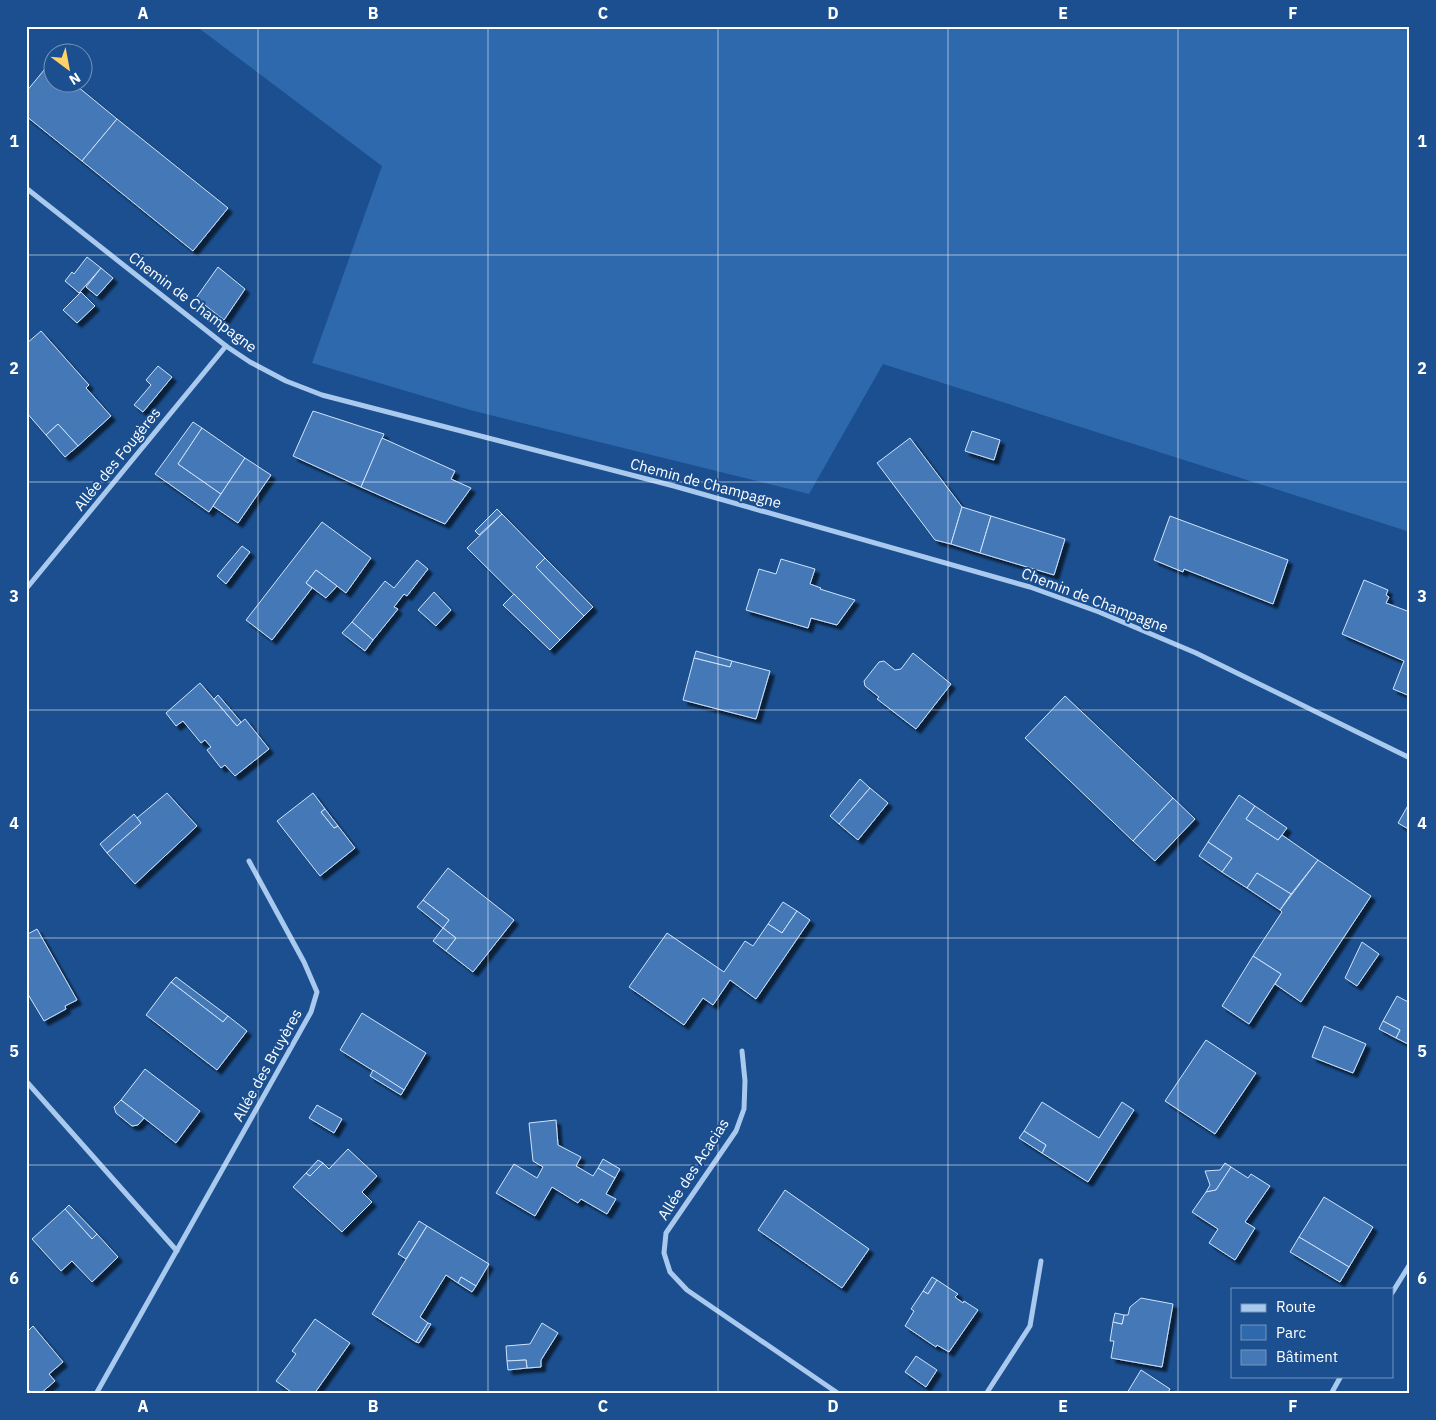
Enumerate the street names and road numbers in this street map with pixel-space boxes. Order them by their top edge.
street label: Chemin de Champagne [125,248,261,356]
street label: Allée des Fougères [70,403,164,515]
street label: Chemin de Champagne [628,454,784,512]
street label: Chemin de Champagne [1019,563,1171,637]
street label: Allée des Bruyères [228,1005,306,1125]
street label: Allée des Acacias [653,1115,733,1223]

